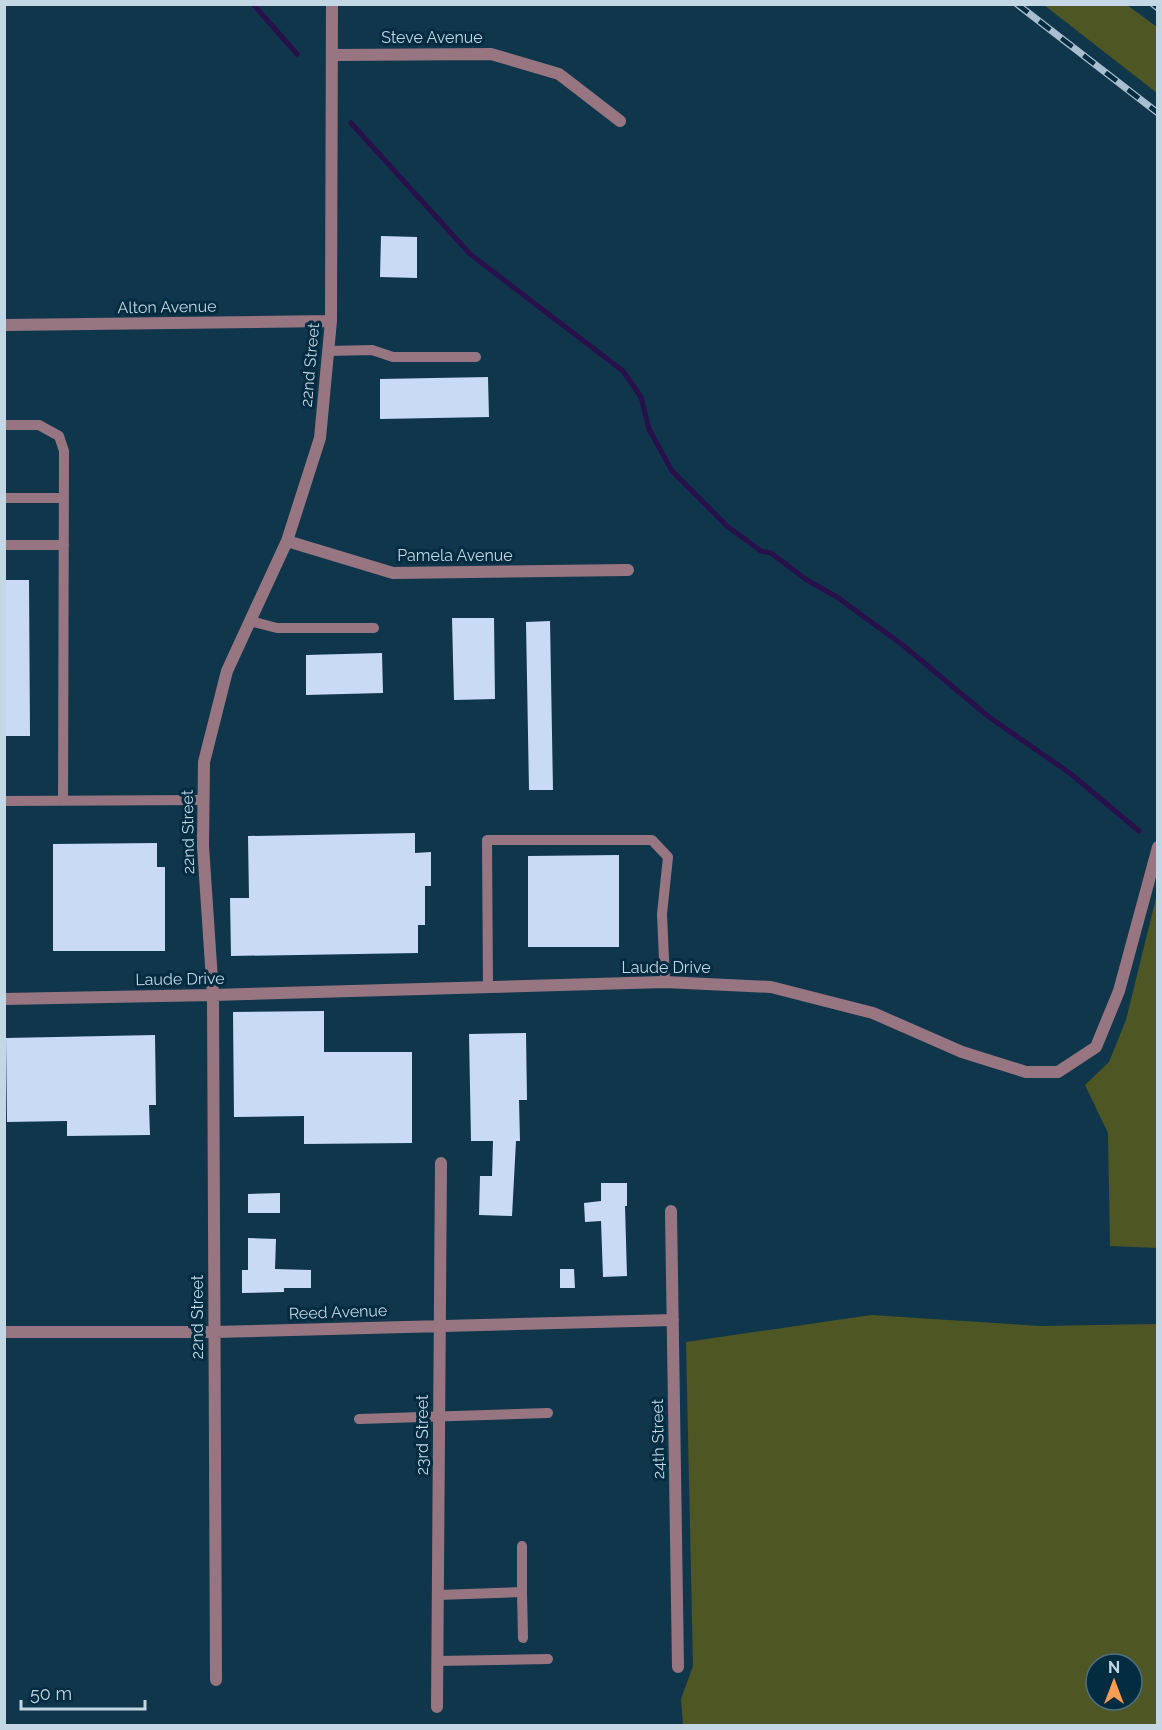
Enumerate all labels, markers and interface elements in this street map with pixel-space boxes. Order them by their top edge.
street label: Steve Avenue [381,28,483,47]
street label: Alton Avenue [117,297,217,317]
street label: 22nd Street [297,322,323,408]
street label: Pamela Avenue [397,546,513,565]
street label: 22nd Street [178,789,198,874]
street label: Laude Drive [621,958,711,977]
street label: Laude Drive [135,969,225,989]
street label: 22nd Street [188,1274,207,1359]
street label: Reed Avenue [288,1301,388,1323]
street label: 23rd Street [413,1394,432,1475]
street label: 24th Street [648,1398,668,1479]
north arrow [1084,1652,1144,1712]
text: N [1108,1658,1120,1677]
scale bar [21,1673,146,1711]
text: 50 m [30,1683,72,1704]

